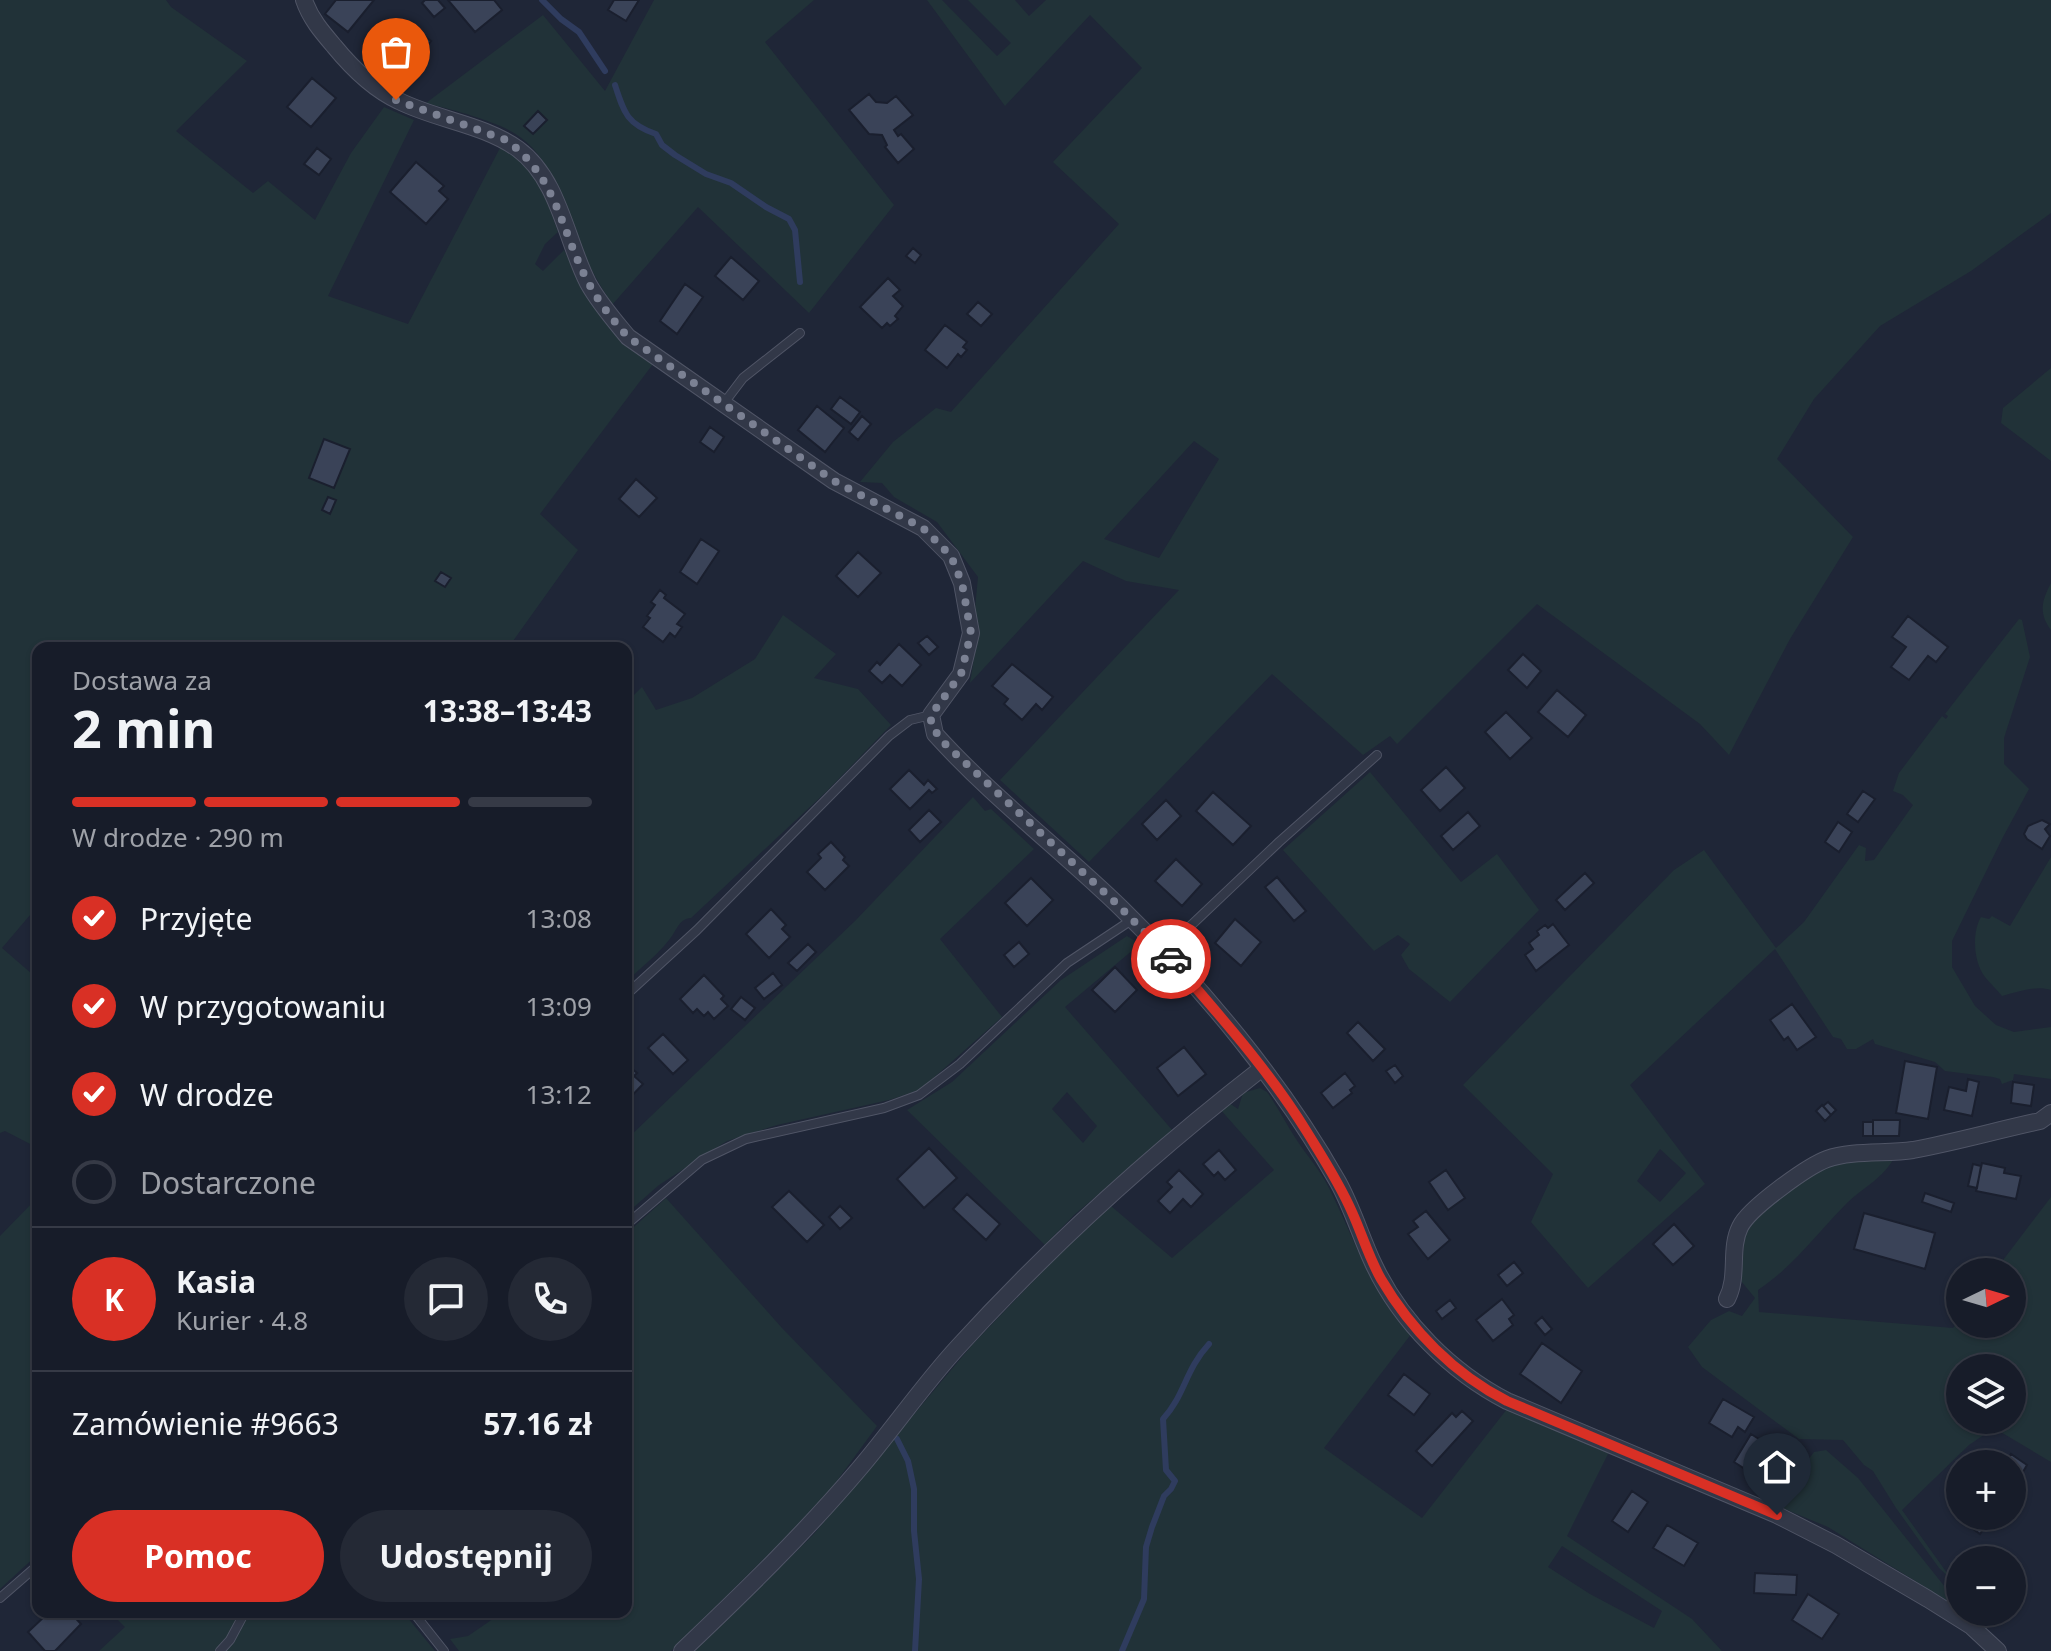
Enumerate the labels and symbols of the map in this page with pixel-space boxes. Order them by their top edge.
pin [362,18,430,100]
courier [1131,919,1211,999]
north arrow [1946,1258,2026,1338]
pin [1743,1433,1811,1515]

